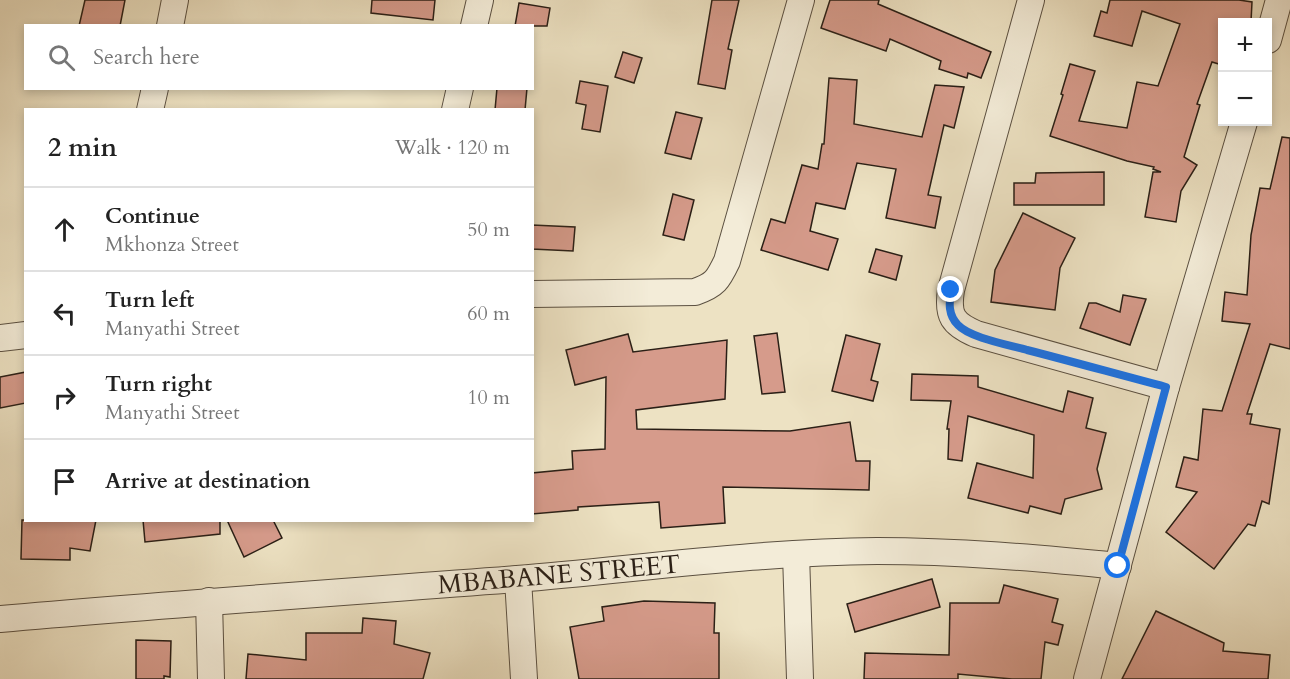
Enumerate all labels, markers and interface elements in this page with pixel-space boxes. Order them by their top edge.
map controls [1218,18,1272,126]
button: + [1218,18,1272,72]
search box [24,24,534,90]
icon: search [45,41,78,74]
text: Search here [93,42,200,72]
button: − [1218,72,1272,126]
text: 2 min [48,130,117,165]
text: Walk · 120 m [395,134,510,161]
text: Continue [105,201,200,231]
icon: ahead [48,213,81,246]
text: 50 m [467,216,510,243]
text: Mkhonza Street [105,231,239,258]
route end [937,276,963,302]
text: Turn left [105,285,194,315]
icon: left [48,297,81,330]
text: 60 m [467,300,510,327]
text: Manyathi Street [105,315,239,342]
text: Turn right [105,369,212,399]
icon: right [48,381,81,414]
text: 10 m [467,384,510,411]
text: Manyathi Street [105,399,239,426]
icon: arrive [48,465,81,498]
text: Arrive at destination [105,466,310,496]
street label: MBABANE STREET [436,546,682,603]
route start [1104,552,1130,578]

